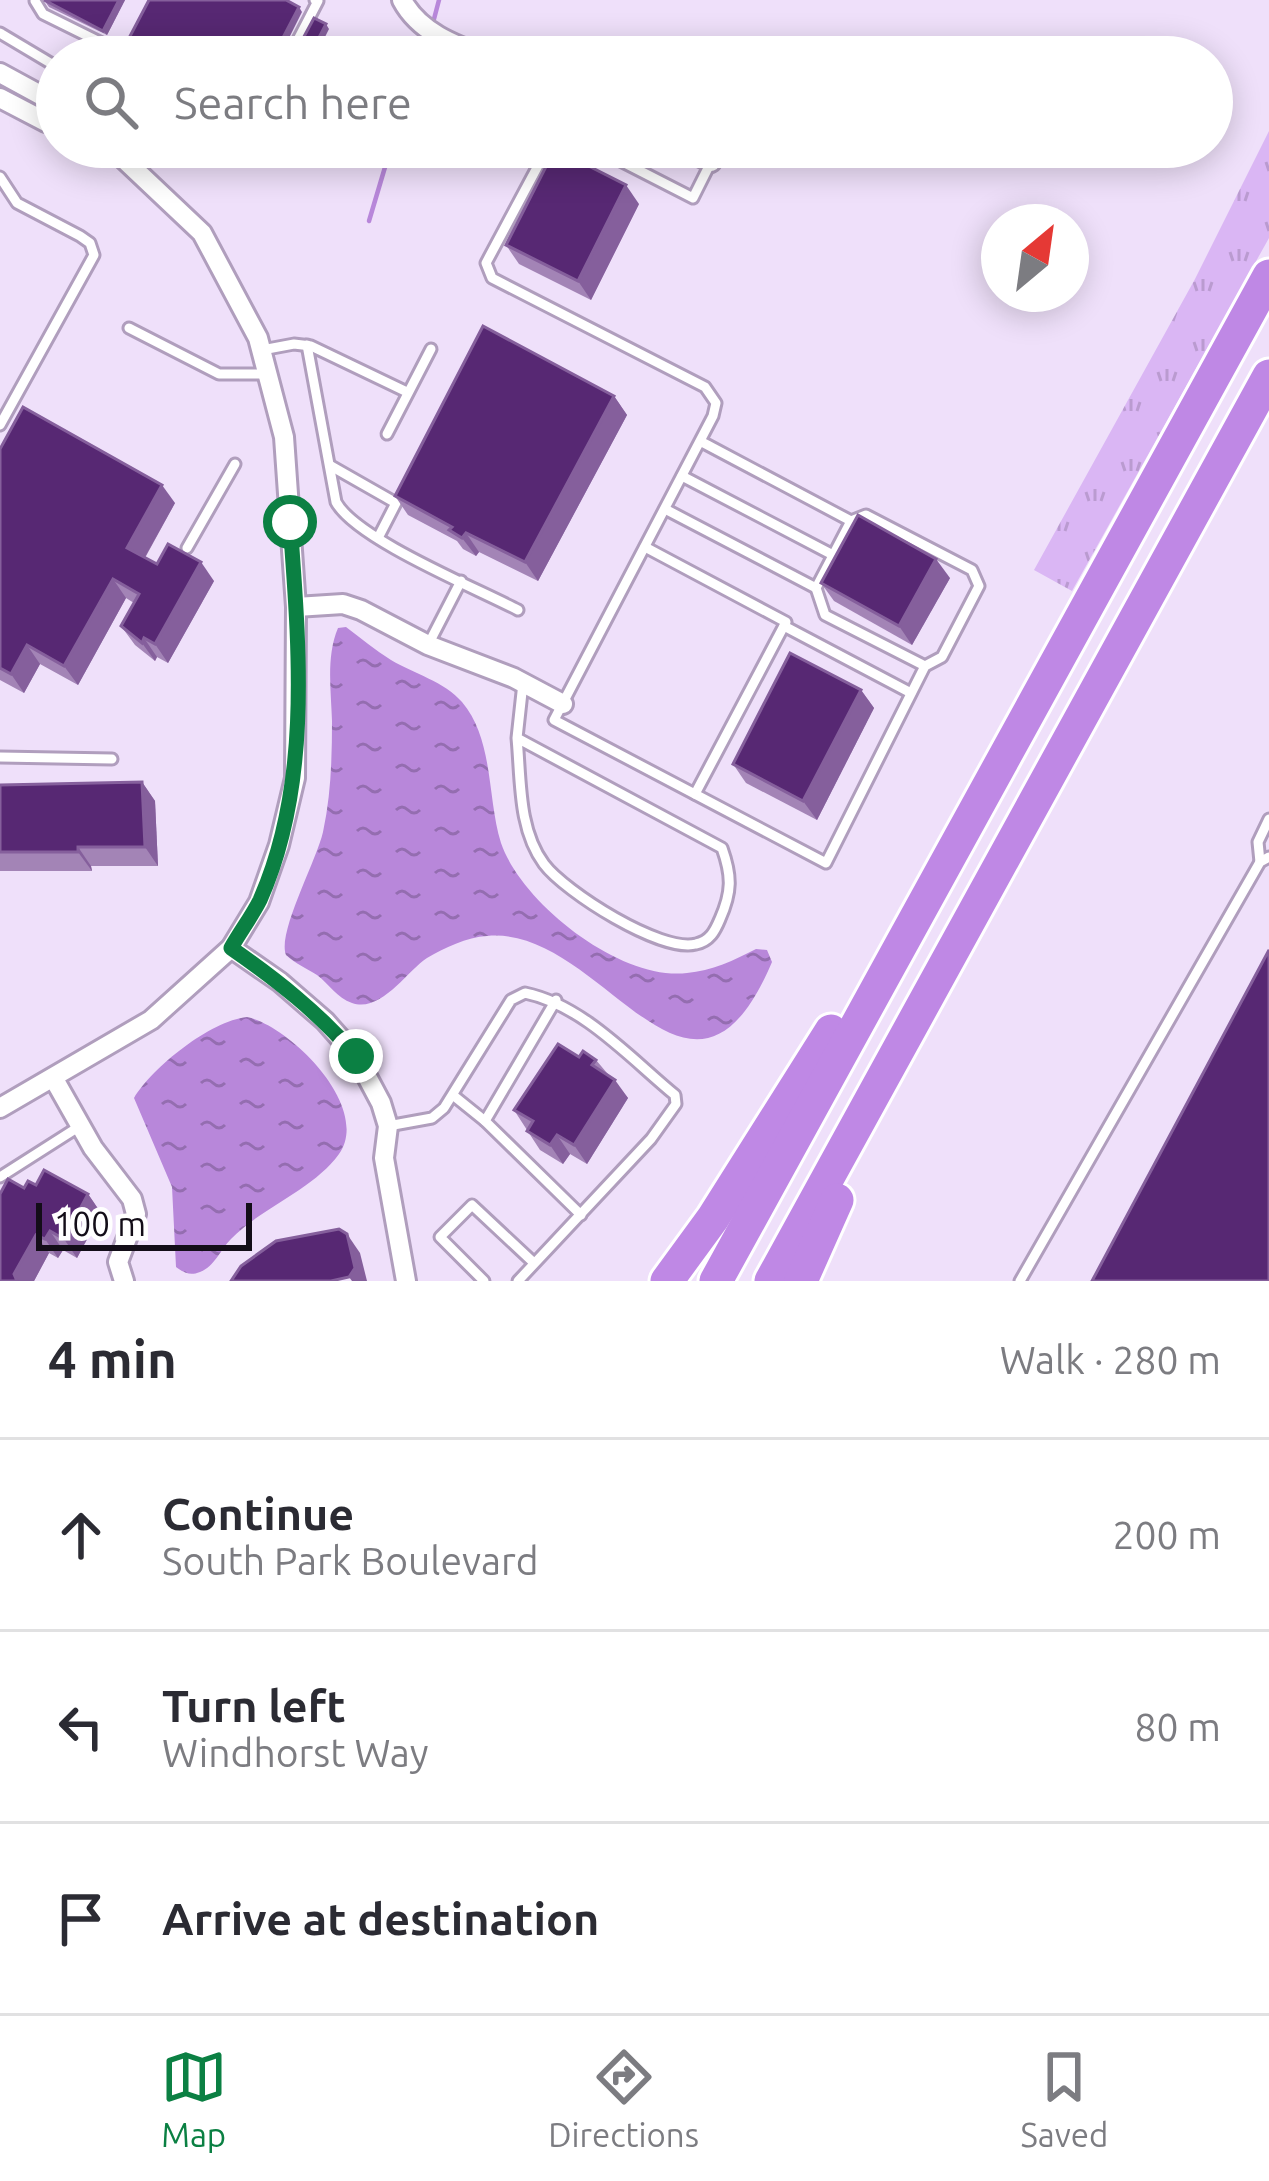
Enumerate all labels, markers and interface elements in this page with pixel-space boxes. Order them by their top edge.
search box [36,36,1233,168]
icon: search [78,69,144,135]
text: Search here [174,77,412,128]
north arrow [981,204,1089,312]
route start [263,495,317,549]
route end [329,1029,383,1083]
scale bar [36,1197,252,1250]
text: 100 m [54,1205,146,1242]
text: 4 min [48,1330,177,1388]
text: Walk · 280 m [1000,1338,1221,1381]
text: Continue [162,1488,354,1539]
icon: ahead [48,1502,114,1568]
text: 200 m [1112,1513,1221,1556]
text: South Park Boulevard [162,1539,539,1582]
text: Turn left [162,1680,346,1731]
icon: left [48,1694,114,1760]
text: 80 m [1134,1705,1221,1748]
text: Windhorst Way [162,1731,429,1774]
icon: arrive [48,1886,114,1952]
text: Arrive at destination [162,1893,599,1944]
tab: Map [161,2044,227,2153]
tab: Directions [548,2044,699,2153]
tab: Saved [1020,2044,1108,2153]

